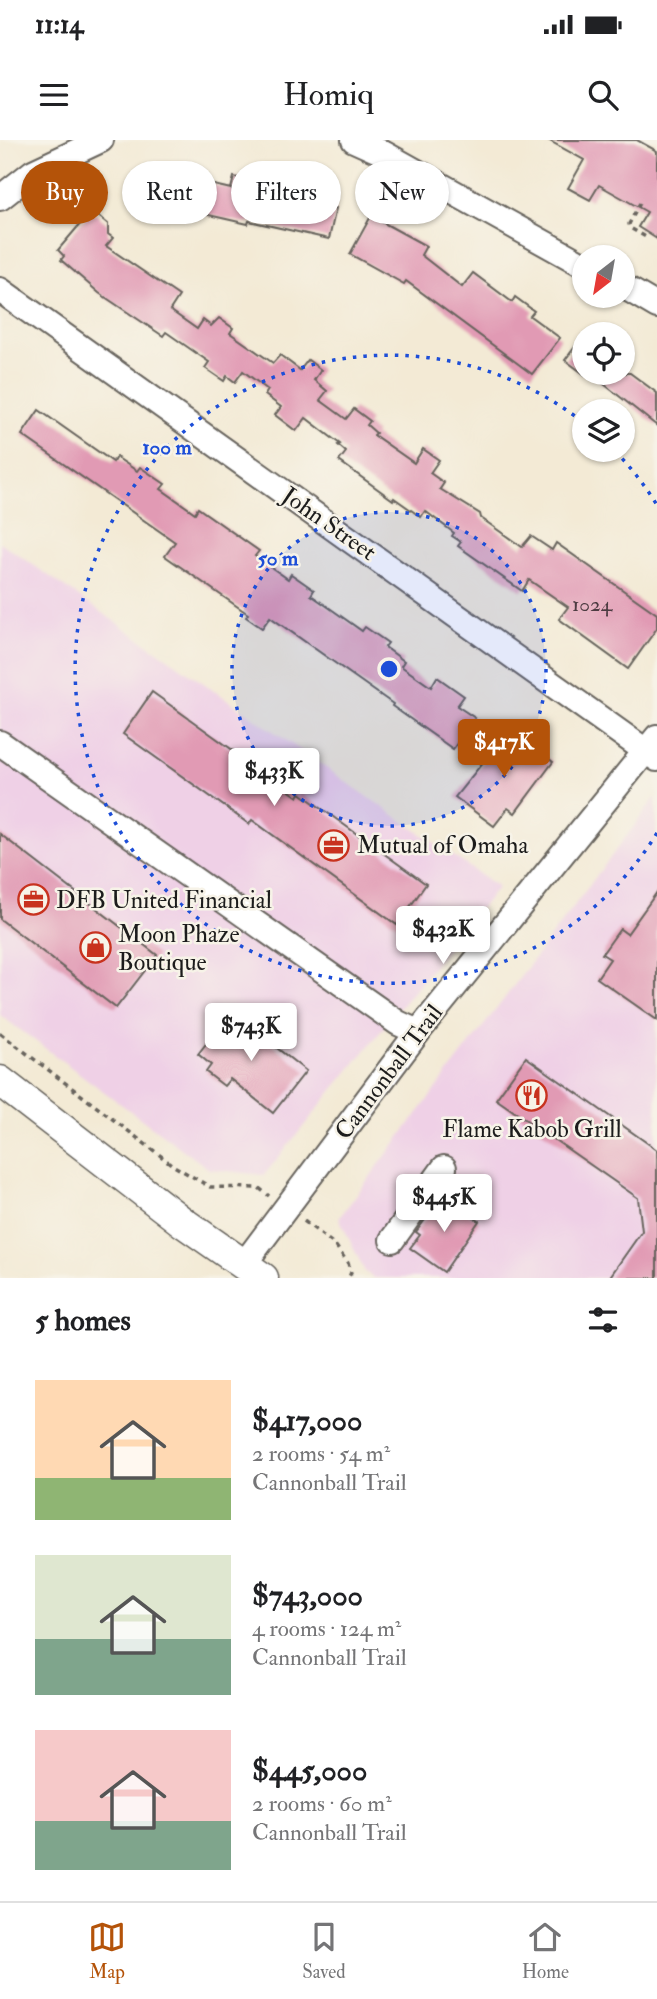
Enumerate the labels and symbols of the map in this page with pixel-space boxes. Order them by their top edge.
north arrow [572,245,635,308]
text: 100 m [142,434,193,461]
street label: John Street [275,480,383,568]
text: 50 m [258,545,299,572]
house number: 1024 [572,591,614,618]
centre of rings [377,657,401,681]
pin: $417K [455,720,553,779]
pin: $433K [225,748,323,808]
office icon: Mutual of Omaha [317,828,351,862]
place label: Mutual of Omaha [357,830,529,861]
office icon: DFB United Financial [16,883,50,917]
place label: DFB United Financial [56,885,272,916]
pin: $432K [394,906,492,966]
place label: Moon Phaze Boutique [118,919,239,978]
shop icon: Moon Phaze Boutique [78,931,112,965]
street label: Cannonball Trail [328,998,450,1146]
pin: $743K [202,1004,300,1063]
restaurant icon: Flame Kabob Grill [515,1078,549,1112]
place label: Flame Kabob Grill [442,1114,622,1145]
pin: $445K [395,1174,493,1234]

